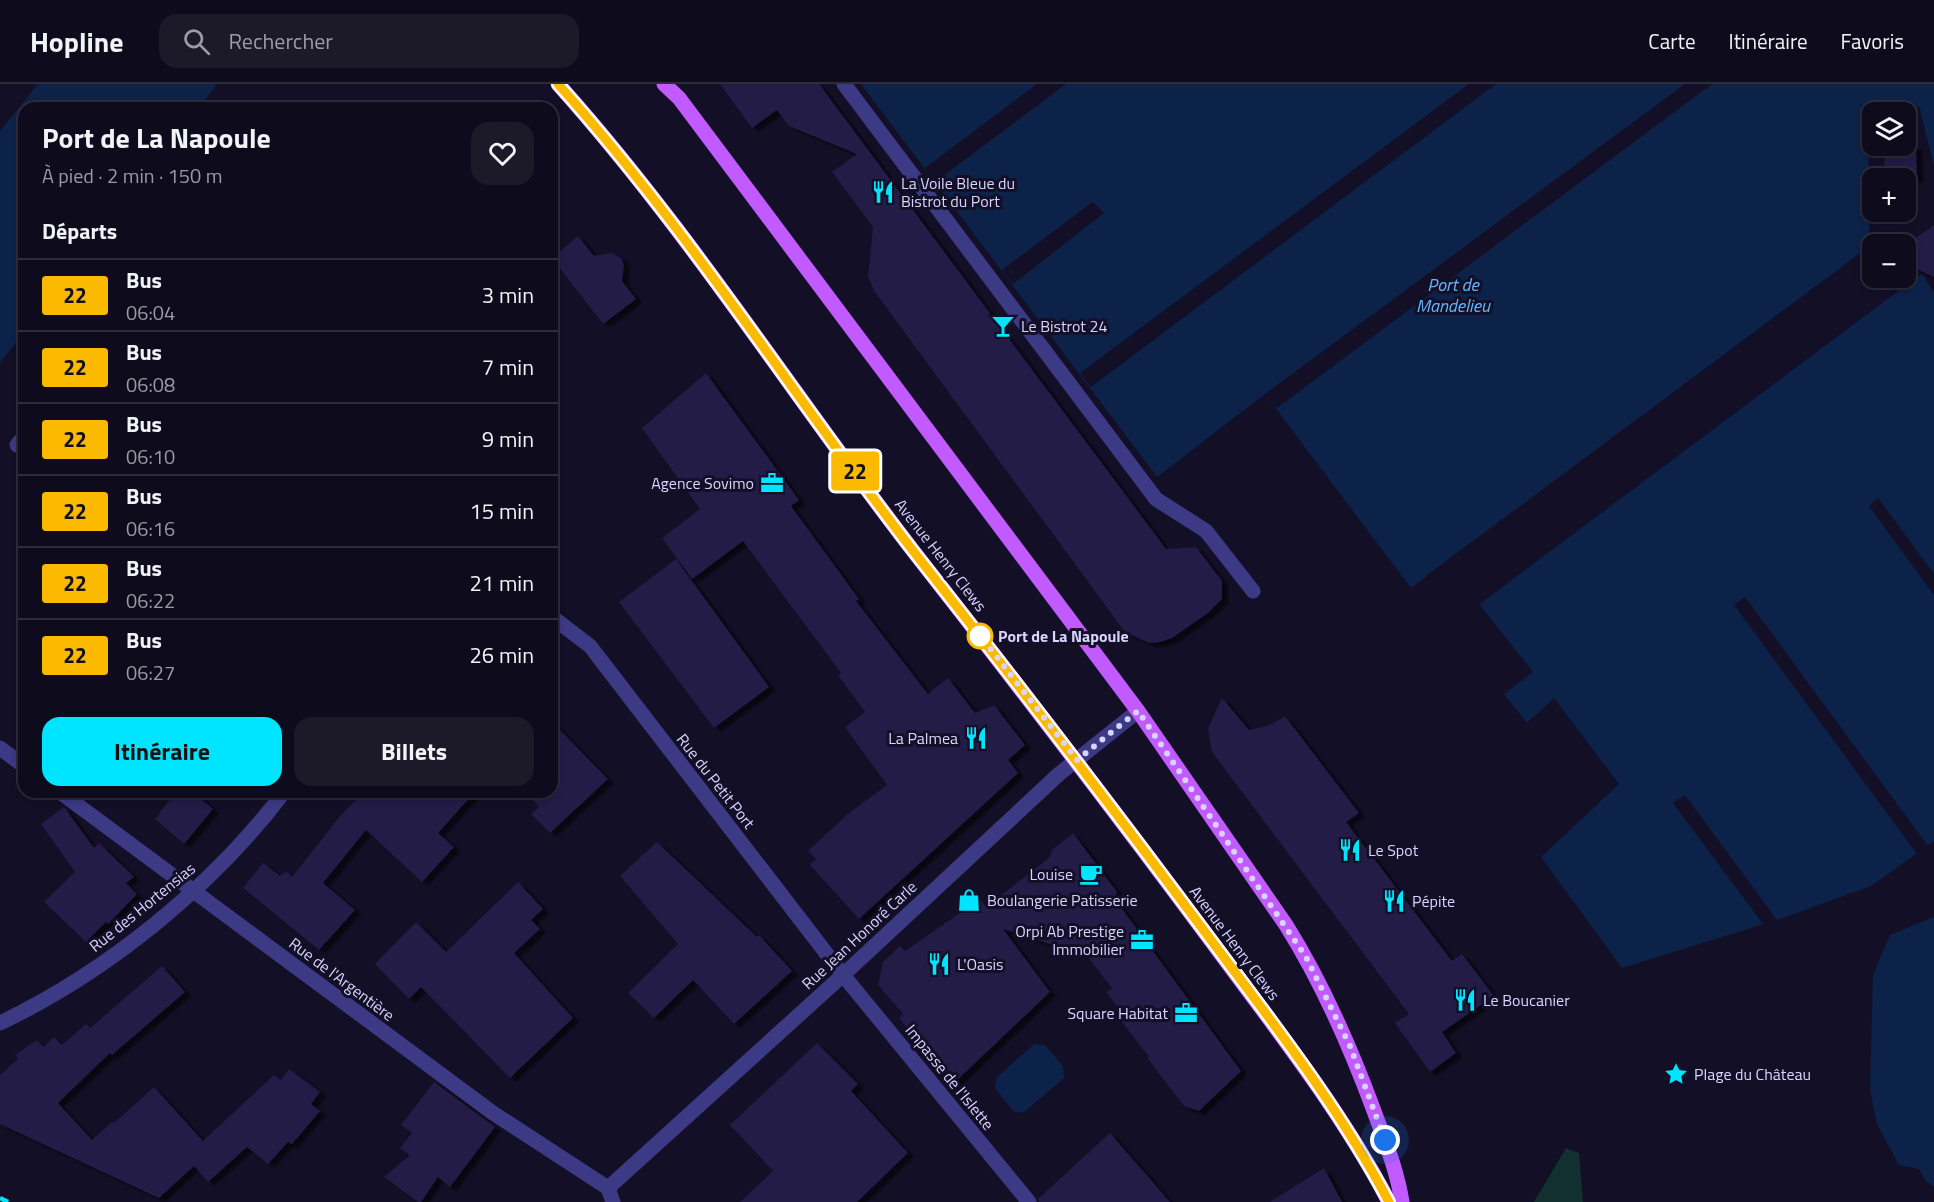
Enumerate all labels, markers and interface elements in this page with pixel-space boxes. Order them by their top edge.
search box [159,14,579,68]
text: Hopline [30,20,123,63]
text: Rechercher [228,24,333,58]
icon: search [180,25,213,58]
text: Carte [1648,25,1696,57]
text: Itinéraire [1729,25,1808,57]
text: Favoris [1841,25,1904,57]
map controls [1862,102,1916,288]
button: layers [1862,102,1916,156]
text: Port de La Napoule [42,116,271,159]
button: heart [471,122,534,185]
text: À pied · 2 min · 150 m [42,160,222,191]
button: + [1862,168,1916,222]
place label: La Voile Bleue du Bistrot du Port [901,171,1015,213]
restaurant icon: La Voile Bleue du Bistrot du Port [870,179,896,205]
text: Départs [42,214,117,248]
button: − [1862,234,1916,288]
text: Bus [126,263,162,297]
water label: Port de Mandelieu [1416,271,1491,319]
text: 3 min [482,278,534,312]
text: 22 [63,279,87,311]
text: 06:04 [126,297,175,328]
bar icon: Le Bistrot 24 [990,313,1016,339]
place label: Le Bistrot 24 [1021,314,1107,338]
text: Bus [126,335,162,369]
text: 7 min [482,350,534,384]
text: 22 [63,351,87,383]
text: 06:08 [126,369,175,400]
text: Bus [126,407,162,441]
text: 9 min [482,422,534,456]
text: 22 [63,423,87,455]
text: 06:10 [126,441,175,472]
line badge: 22 [828,452,882,490]
text: 22 [843,455,867,487]
office icon: Agence Sovimo [759,470,785,496]
place label: Agence Sovimo [651,471,754,495]
text: Bus [126,479,162,513]
street label: Avenue Henry Clews [889,493,993,617]
text: 15 min [469,494,534,528]
text: 22 [63,495,87,527]
text: 06:16 [126,513,175,544]
text: Bus [126,551,162,585]
text: 21 min [469,566,534,600]
text: 22 [63,567,87,599]
text: 06:22 [126,585,175,616]
text: Bus [126,623,162,657]
marker: Port de La Napoule [967,623,993,649]
place label: Port de La Napoule [998,624,1129,648]
text: 26 min [469,638,534,672]
text: 22 [63,639,87,671]
text: 06:27 [126,657,175,688]
button: Itinéraire [42,717,282,786]
button: Billets [294,717,534,786]
restaurant icon: La Palmea [963,725,989,751]
place label: La Palmea [888,726,958,750]
street label: Rue du Petit Port [671,728,761,834]
restaurant icon: Le Spot [1337,837,1363,863]
place label: Le Spot [1368,838,1419,862]
street label: Rue des Hortensias [84,857,200,957]
cafe icon: Louise [1078,861,1104,887]
place label: Louise [1029,862,1073,886]
street label: Rue Jean Honoré Carle [796,875,922,995]
street label: Avenue Henry Clews [1184,881,1286,1005]
shop icon: Boulangerie Patisserie [956,887,982,913]
place label: Boulangerie Patisserie [987,888,1138,912]
restaurant icon: Pépite [1381,888,1407,914]
place label: Pépite [1412,889,1455,913]
place label: Orpi Ab Prestige Immobilier [1015,919,1124,961]
office icon: Orpi Ab Prestige Immobilier [1129,927,1155,953]
street label: Rue de l'Argentière [284,931,400,1027]
restaurant icon: L'Oasis [926,951,952,977]
place label: L'Oasis [957,952,1004,976]
restaurant icon: Le Boucanier [1452,987,1478,1013]
place label: Le Boucanier [1483,988,1570,1012]
office icon: Square Habitat [1173,1000,1199,1026]
place label: Square Habitat [1067,1001,1168,1025]
street label: Impasse de l'Islette [900,1019,1000,1135]
place icon: Plage du Château [1663,1061,1689,1087]
place label: Plage du Château [1694,1062,1811,1086]
your location [1370,1125,1400,1155]

